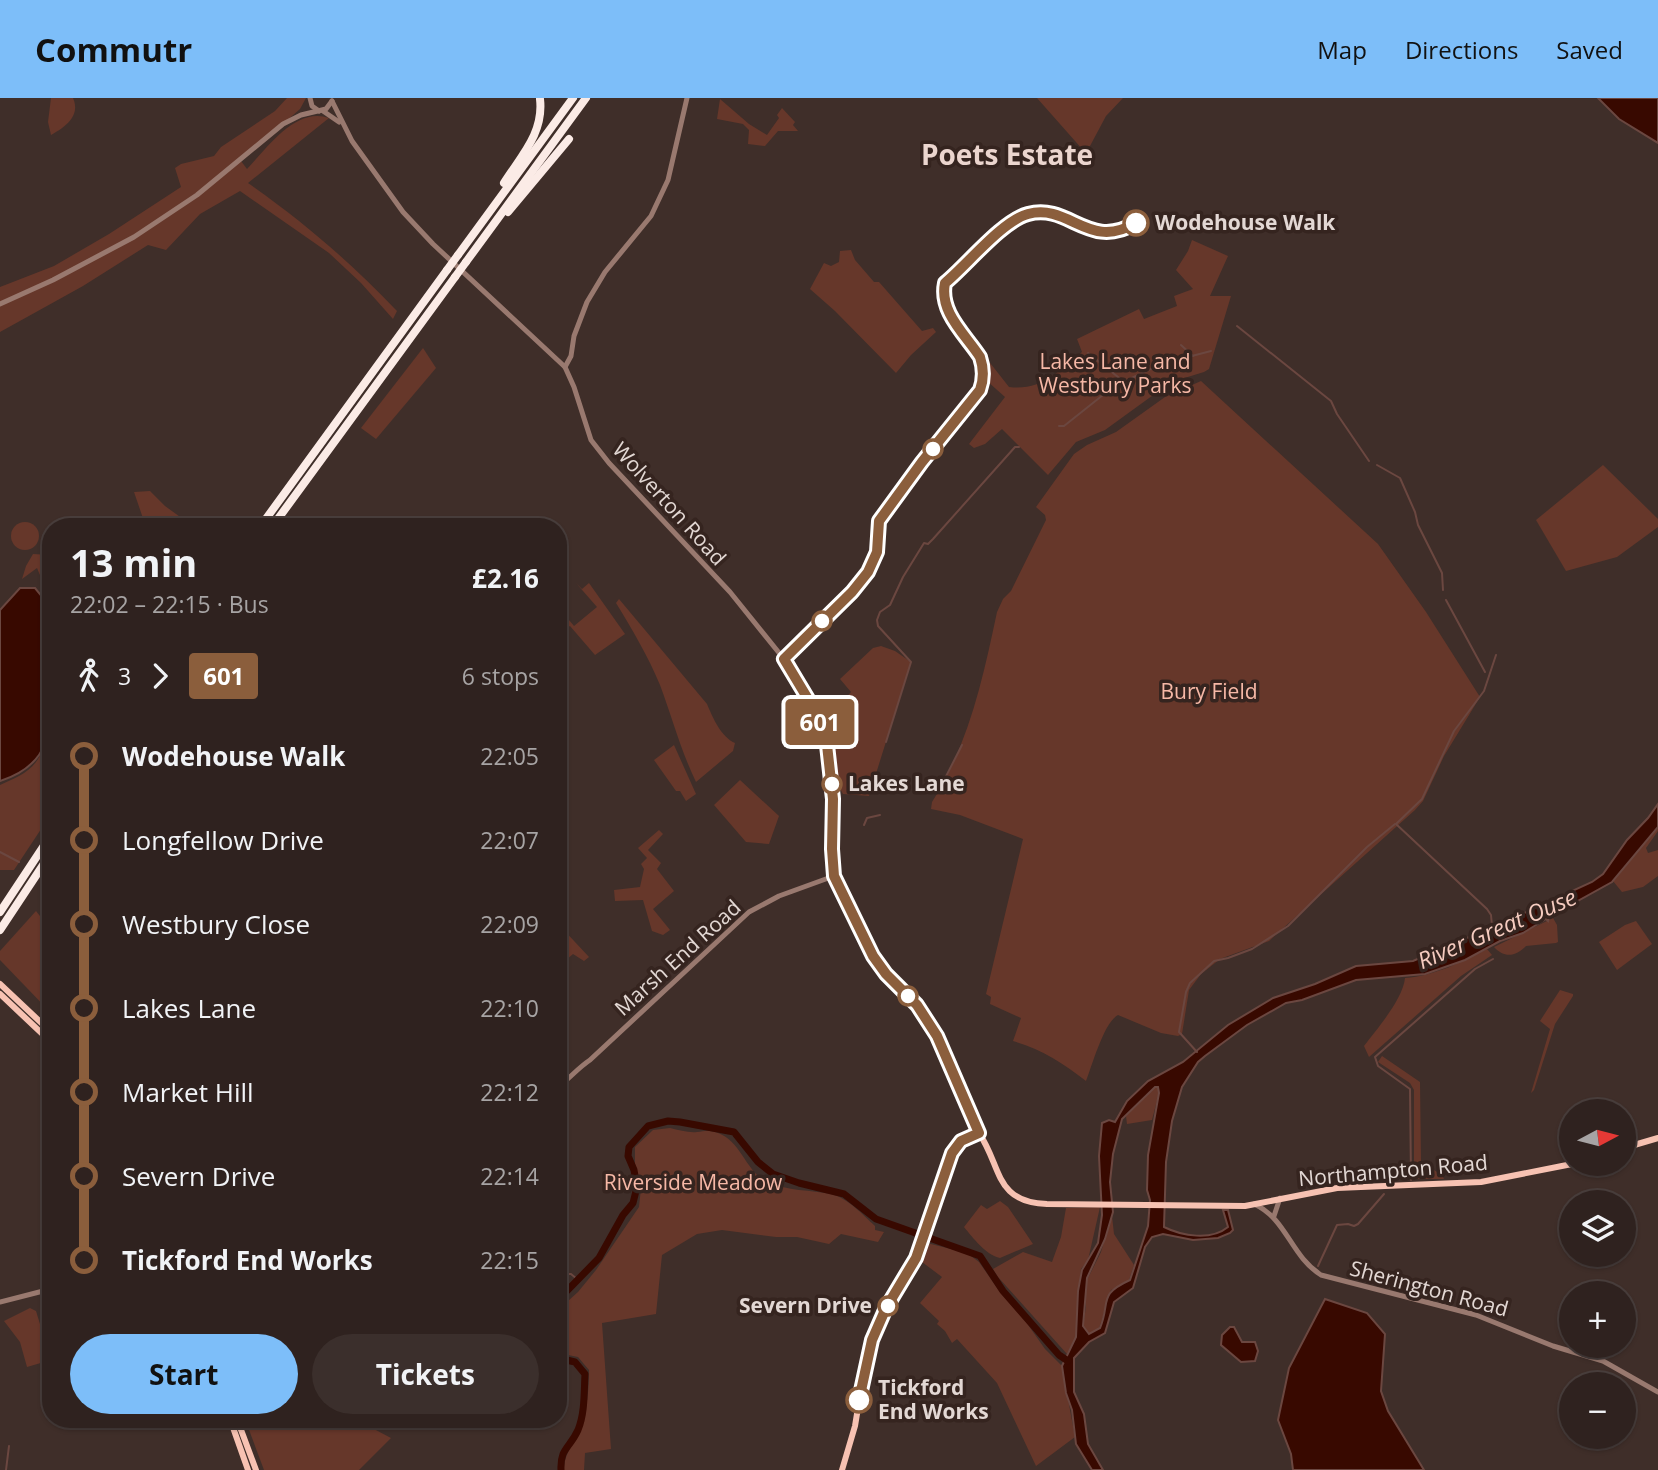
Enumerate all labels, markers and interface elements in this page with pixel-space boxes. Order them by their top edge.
text: Commutr [35,27,192,72]
text: Map [1317,33,1367,66]
text: Directions [1405,33,1518,66]
text: Saved [1556,33,1623,66]
district label: Poets Estate [921,135,1093,173]
place label: Wodehouse Walk [1155,208,1336,236]
marker: Wodehouse Walk [1123,210,1149,236]
park label: Lakes Lane and Westbury Parks [1039,347,1191,399]
street label: Wolverton Road [607,436,733,571]
unlabelled marker [923,439,943,459]
text: 13 min [70,536,197,588]
text: £2.16 [472,560,539,596]
text: 22:02 – 22:15 · Bus [70,588,269,620]
unlabelled marker [812,611,832,631]
icon: walk [70,657,108,695]
icon: forward [141,657,179,695]
text: 601 [203,659,244,692]
text: 3 [118,660,131,692]
text: 6 stops [462,660,539,692]
park label: Bury Field [1160,677,1258,705]
line badge: 601 [780,699,860,745]
text: 601 [799,705,841,738]
text: Wodehouse Walk [122,738,345,774]
text: 22:05 [480,740,539,772]
place label: Lakes Lane [848,769,965,797]
marker: Lakes Lane [822,774,842,794]
text: Longfellow Drive [122,822,324,858]
text: 22:07 [480,824,539,856]
water label: River Great Ouse [1412,880,1581,976]
street label: Marsh End Road [608,893,746,1021]
text: Westbury Close [122,906,310,942]
text: 22:09 [480,908,539,940]
unlabelled marker [898,986,918,1006]
text: Lakes Lane [122,990,256,1026]
text: 22:10 [480,992,539,1024]
text: Market Hill [122,1074,254,1110]
text: 22:12 [480,1076,539,1108]
north arrow [1559,1099,1636,1176]
map controls [1559,1099,1636,1449]
street label: Northampton Road [1297,1148,1489,1192]
text: Severn Drive [122,1158,275,1194]
text: 22:14 [480,1160,539,1192]
park label: Riverside Meadow [604,1168,783,1196]
button: layers [1559,1190,1636,1267]
text: Tickford End Works [122,1242,373,1278]
text: 22:15 [480,1244,539,1276]
street label: Sherington Road [1347,1253,1512,1323]
button: + [1559,1281,1636,1358]
place label: Severn Drive [739,1291,872,1319]
marker: Severn Drive [878,1296,898,1316]
button: Start [70,1334,298,1414]
button: Tickets [312,1334,539,1414]
button: − [1559,1372,1636,1449]
place label: Tickford End Works [878,1373,989,1425]
marker: Tickford End Works [846,1387,872,1413]

